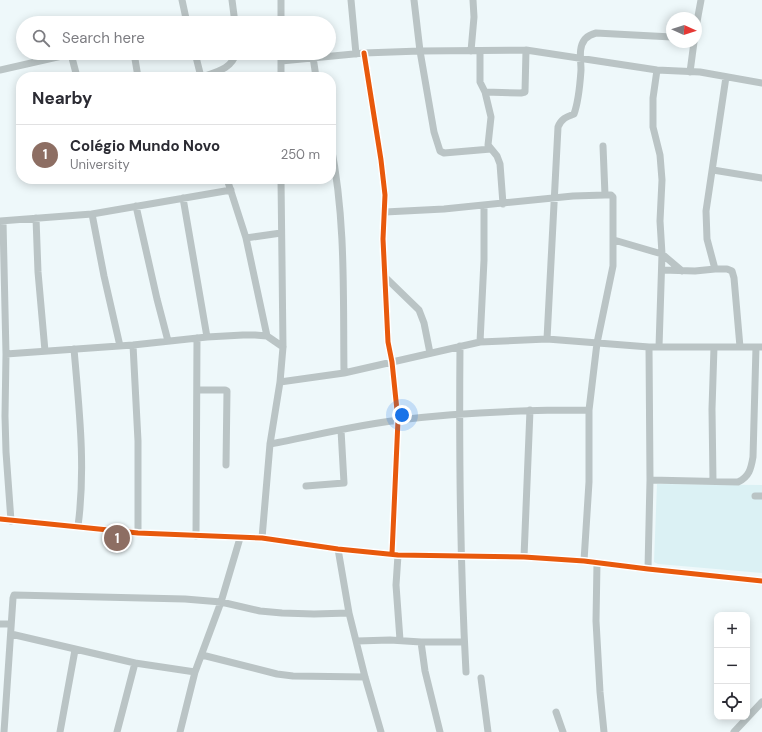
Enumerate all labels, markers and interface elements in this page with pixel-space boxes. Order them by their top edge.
north arrow [666,12,702,48]
search box [16,16,336,60]
icon: search [30,27,52,49]
text: Search here [62,28,145,48]
text: Nearby [32,87,92,109]
text: Colégio Mundo Novo [70,136,220,156]
text: 1 [43,146,47,163]
text: 250 m [281,146,320,163]
text: University [70,156,130,173]
your location [392,405,412,425]
pin: 1 [104,523,130,553]
map controls [714,612,750,720]
button: + [714,612,750,648]
button: − [714,648,750,684]
button: locate [714,684,750,720]

